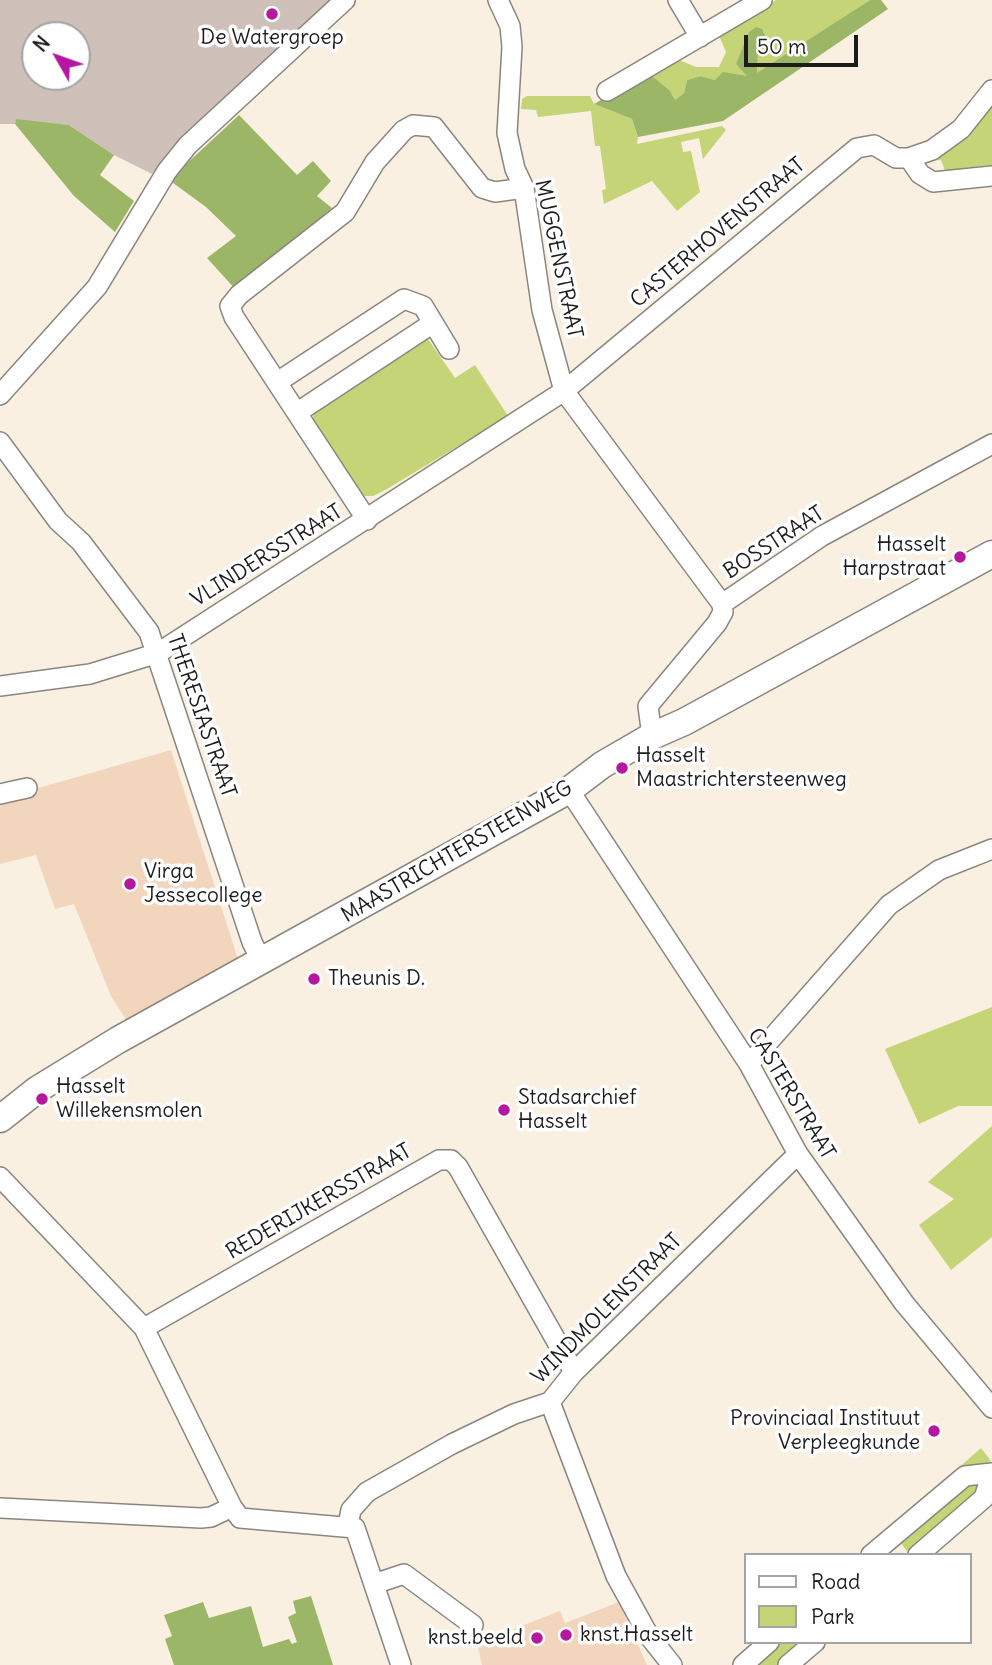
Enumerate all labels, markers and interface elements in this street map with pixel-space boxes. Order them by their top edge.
marker: De Watergroep [264,6,280,22]
north arrow [21,21,91,91]
scale bar [747,21,861,65]
place label: De Watergroep [200,25,344,51]
text: N [28,31,55,57]
text: 50 m [757,33,806,60]
street label: CASTERHOVENSTRAAT [626,153,810,313]
street label: MUGGENSTRAAT [529,177,587,341]
street label: VLINDERSSTRAAT [187,499,347,613]
street label: BOSSTRAAT [719,501,829,585]
place label: Hasselt Harpstraat [842,532,946,582]
marker: Hasselt Harpstraat [952,549,968,565]
street label: THERESIASTRAAT [161,631,241,801]
place label: Hasselt Maastrichtersteenweg [636,743,847,793]
marker: Hasselt Maastrichtersteenweg [614,760,630,776]
street label: MAASTRICHTERSTEENWEG [337,776,577,928]
place label: Virga Jessecollege [144,859,262,909]
marker: Virga Jessecollege [122,876,138,892]
place label: Theunis D. [328,966,425,992]
marker: Theunis D. [306,971,322,987]
street label: CASTERSTRAAT [742,1024,840,1164]
place label: Hasselt Willekensmolen [56,1074,202,1124]
place label: Stadsarchief Hasselt [518,1085,636,1135]
marker: Hasselt Willekensmolen [34,1091,50,1107]
marker: Stadsarchief Hasselt [496,1102,512,1118]
street label: REDERIJKERSSTRAAT [222,1139,416,1265]
street label: WINDMOLENSTRAAT [527,1229,687,1389]
place label: Provinciaal Instituut Verpleegkunde [730,1406,920,1456]
marker: Provinciaal Instituut Verpleegkunde [926,1423,942,1439]
legend [744,1553,971,1644]
text: Road [811,1568,860,1595]
text: Park [811,1603,854,1630]
place label: knst.Hasselt [580,1622,693,1648]
place label: knst.beeld [428,1625,523,1651]
marker: knst.Hasselt [558,1627,574,1643]
marker: knst.beeld [529,1630,545,1646]

